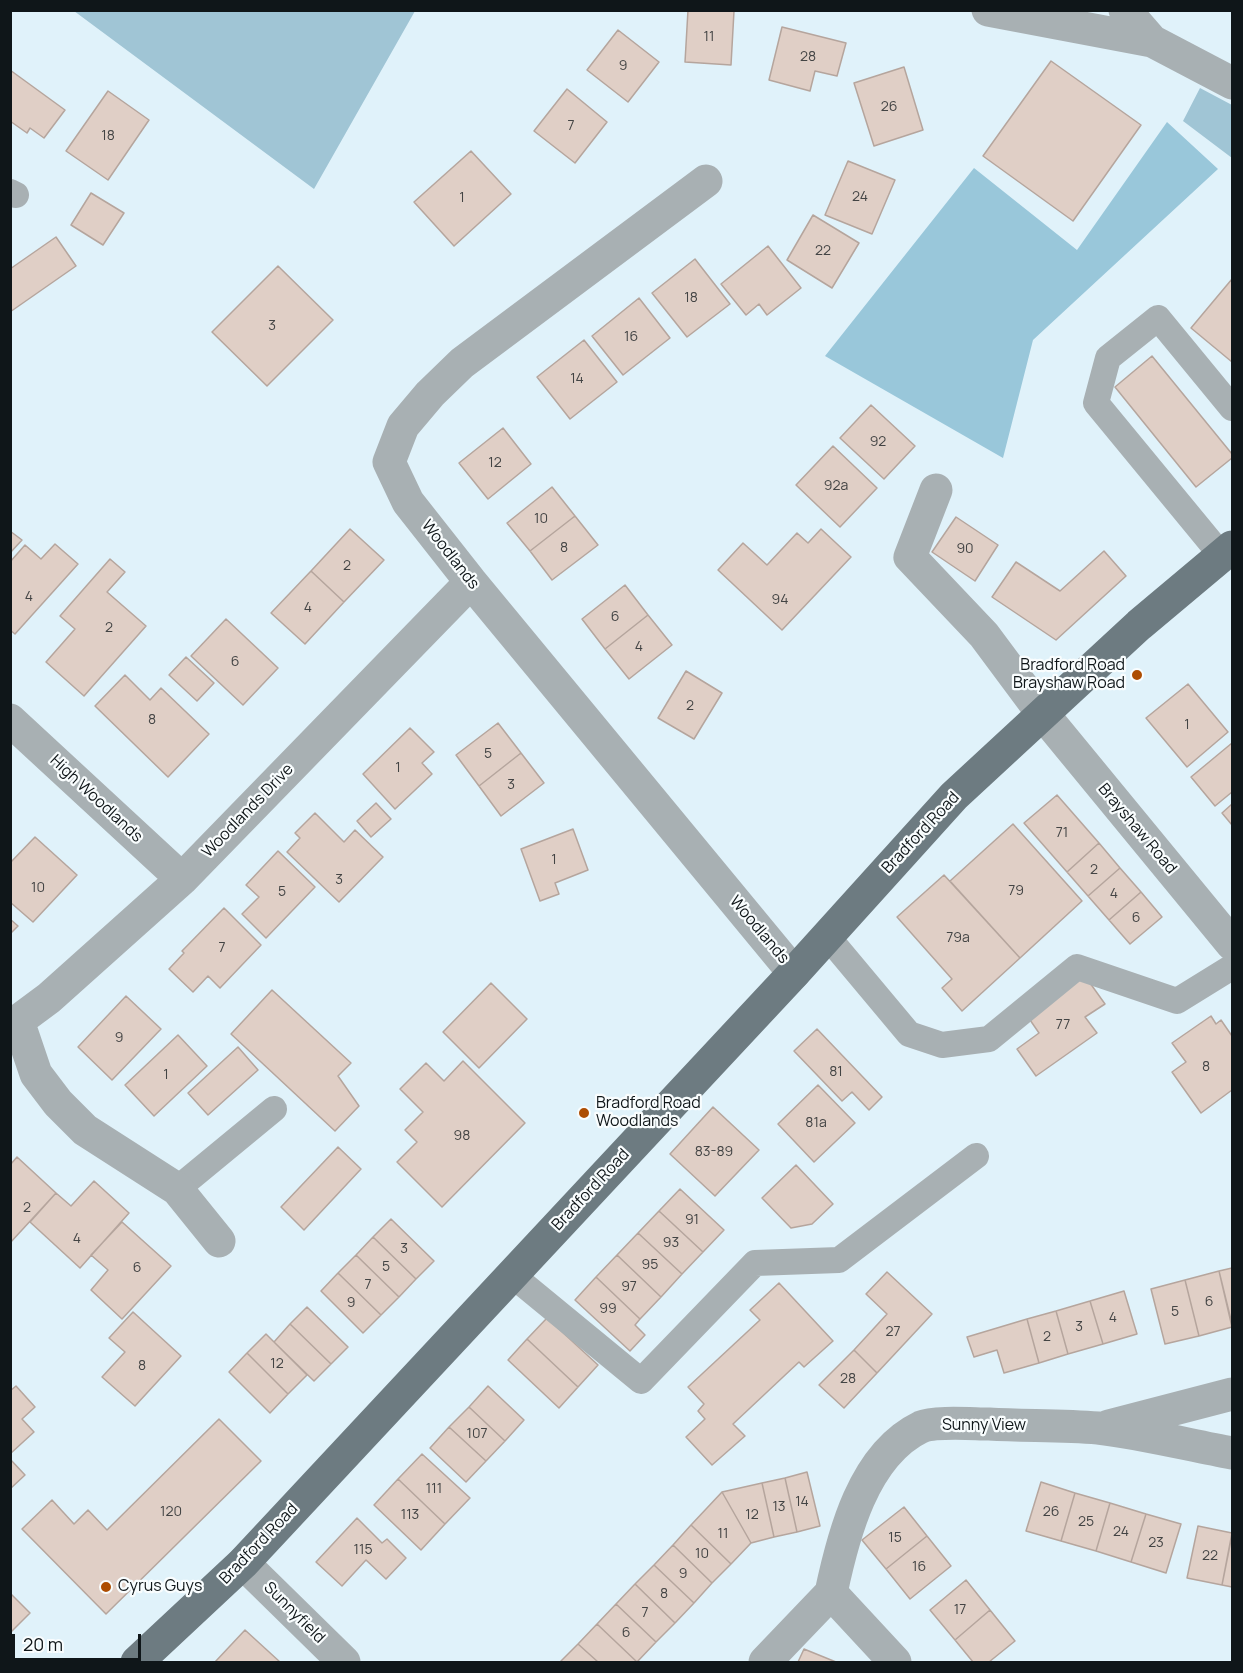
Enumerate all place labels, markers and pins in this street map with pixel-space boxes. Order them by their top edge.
place label: Bradford Road Brayshaw Road [1013,656,1125,694]
marker: Bradford Road Brayshaw Road [1130,668,1144,682]
place label: Bradford Road Woodlands [596,1094,701,1132]
marker: Bradford Road Woodlands [577,1106,591,1120]
place label: Cyrus Guys [118,1577,202,1597]
marker: Cyrus Guys [99,1580,113,1594]

